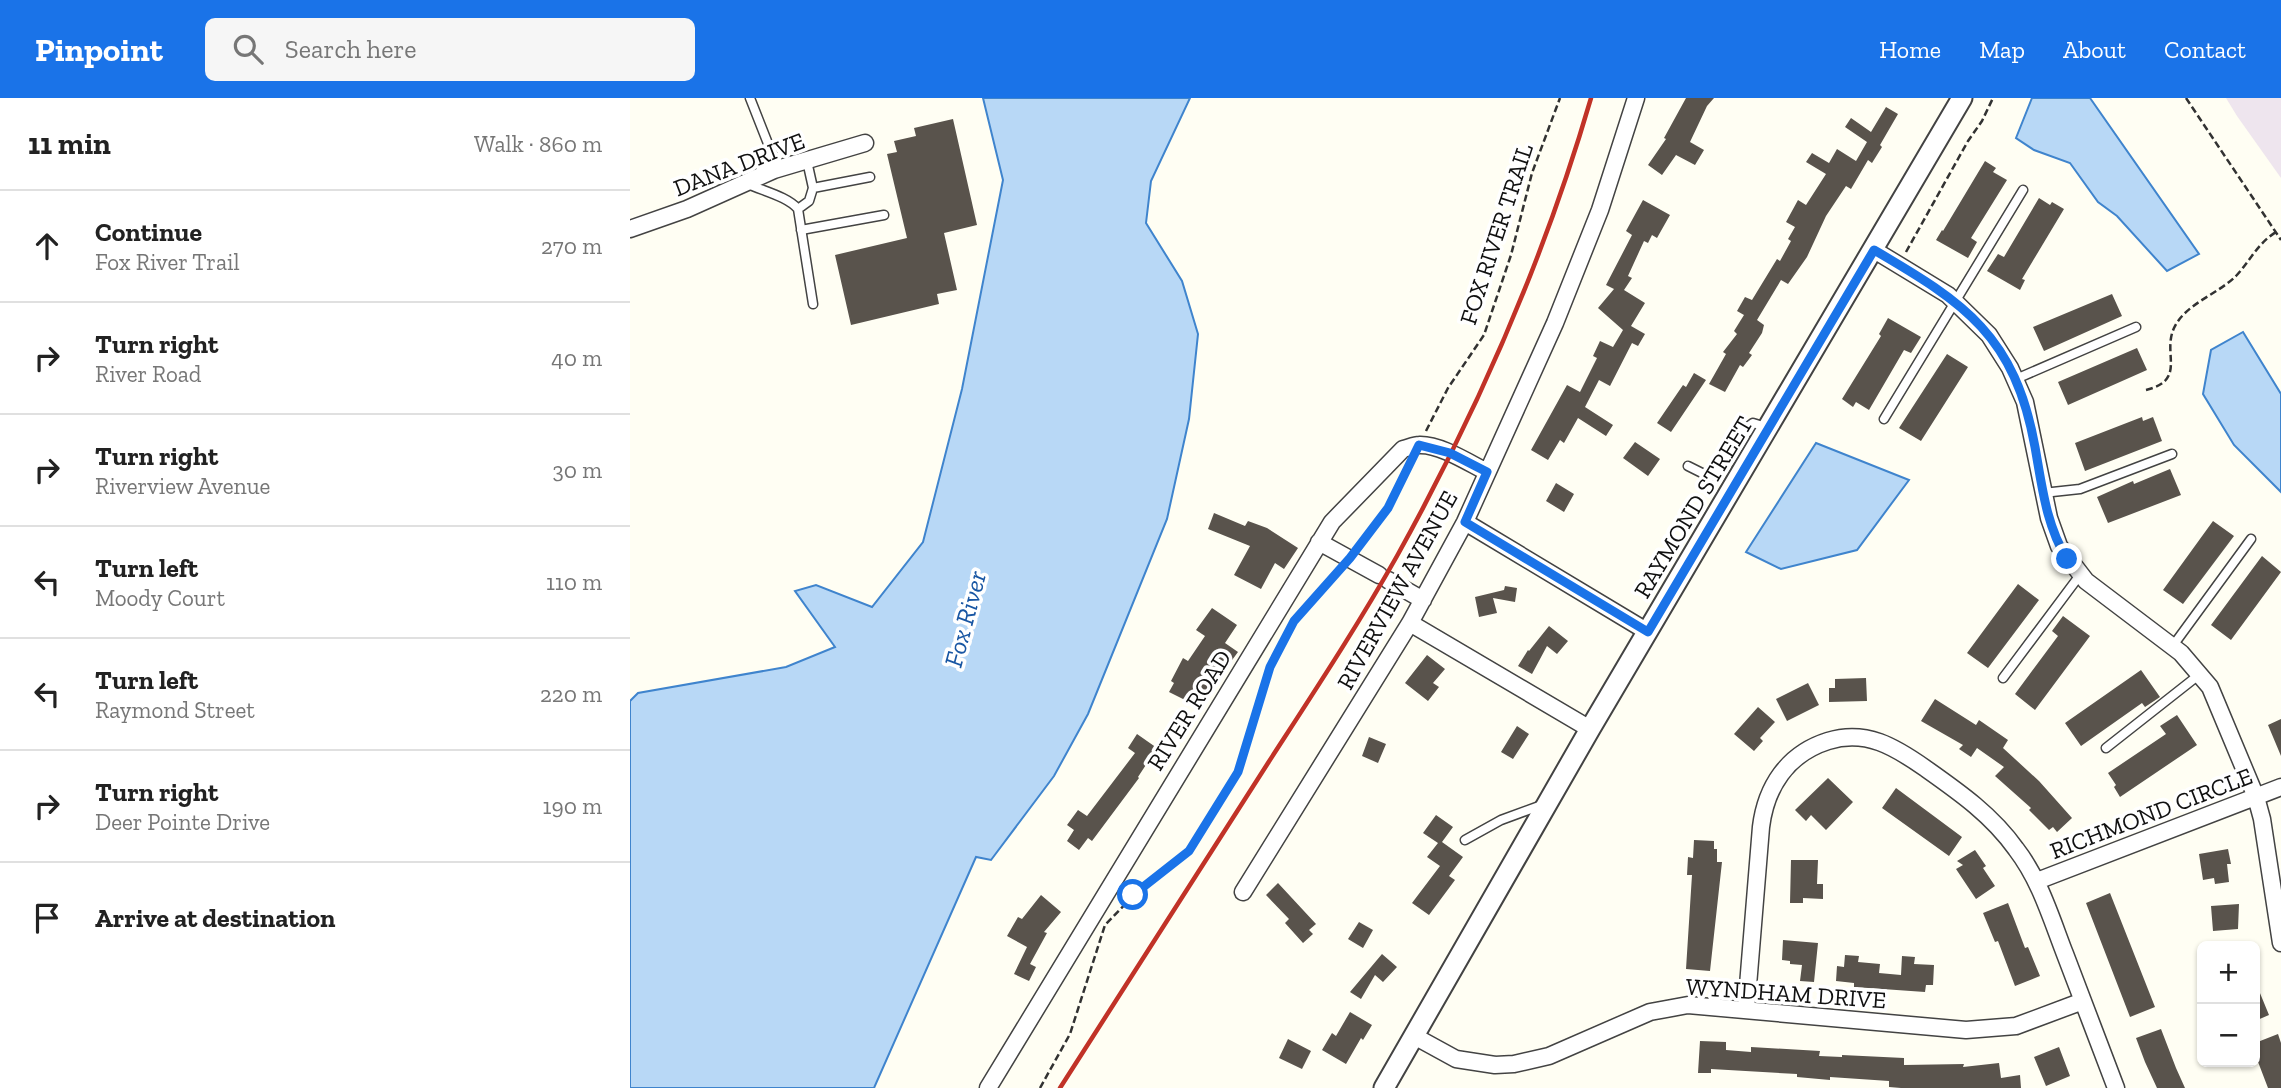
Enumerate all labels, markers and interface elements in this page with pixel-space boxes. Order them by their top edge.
search box [205,18,695,81]
text: Pinpoint [35,30,163,69]
icon: search [229,30,267,68]
text: Search here [285,33,417,65]
text: Home [1879,35,1941,64]
text: Map [1979,35,2025,64]
text: About [2063,35,2126,64]
text: Contact [2164,35,2246,64]
text: 11 min [28,126,111,162]
street label: DANA DRIVE [669,126,809,202]
text: Walk · 860 m [474,130,602,158]
street label: FOX RIVER TRAIL [1453,140,1539,328]
text: Continue [95,216,202,248]
icon: ahead [28,227,66,265]
text: 270 m [541,232,602,260]
text: Fox River Trail [95,248,240,276]
text: Turn right [95,328,218,360]
icon: right [28,339,66,377]
text: 40 m [551,344,602,372]
text: River Road [95,360,201,388]
street label: RAYMOND STREET [1627,411,1759,603]
text: Turn right [95,440,218,472]
icon: right [28,451,66,489]
text: 30 m [552,456,602,484]
text: Riverview Avenue [95,472,270,500]
street label: RIVERVIEW AVENUE [1330,486,1464,694]
route end [2051,543,2082,574]
text: Turn left [95,552,198,584]
icon: left [28,563,66,601]
water label: Fox River [937,567,993,671]
text: 110 m [546,568,602,596]
text: Moody Court [95,584,225,612]
street label: RIVER ROAD [1141,645,1237,775]
text: Turn left [95,664,198,696]
icon: left [28,675,66,713]
text: 220 m [540,680,602,708]
text: Raymond Street [95,696,255,724]
street label: RICHMOND CIRCLE [2046,761,2256,865]
text: Turn right [95,776,218,808]
icon: right [28,787,66,825]
text: 190 m [543,792,602,820]
text: Deer Pointe Drive [95,808,270,836]
route start [1117,879,1148,910]
icon: arrive [28,899,66,937]
text: Arrive at destination [95,902,335,934]
map controls [2197,941,2260,1067]
button: + [2197,941,2260,1004]
street label: WYNDHAM DRIVE [1685,972,1887,1014]
button: − [2197,1004,2260,1067]

